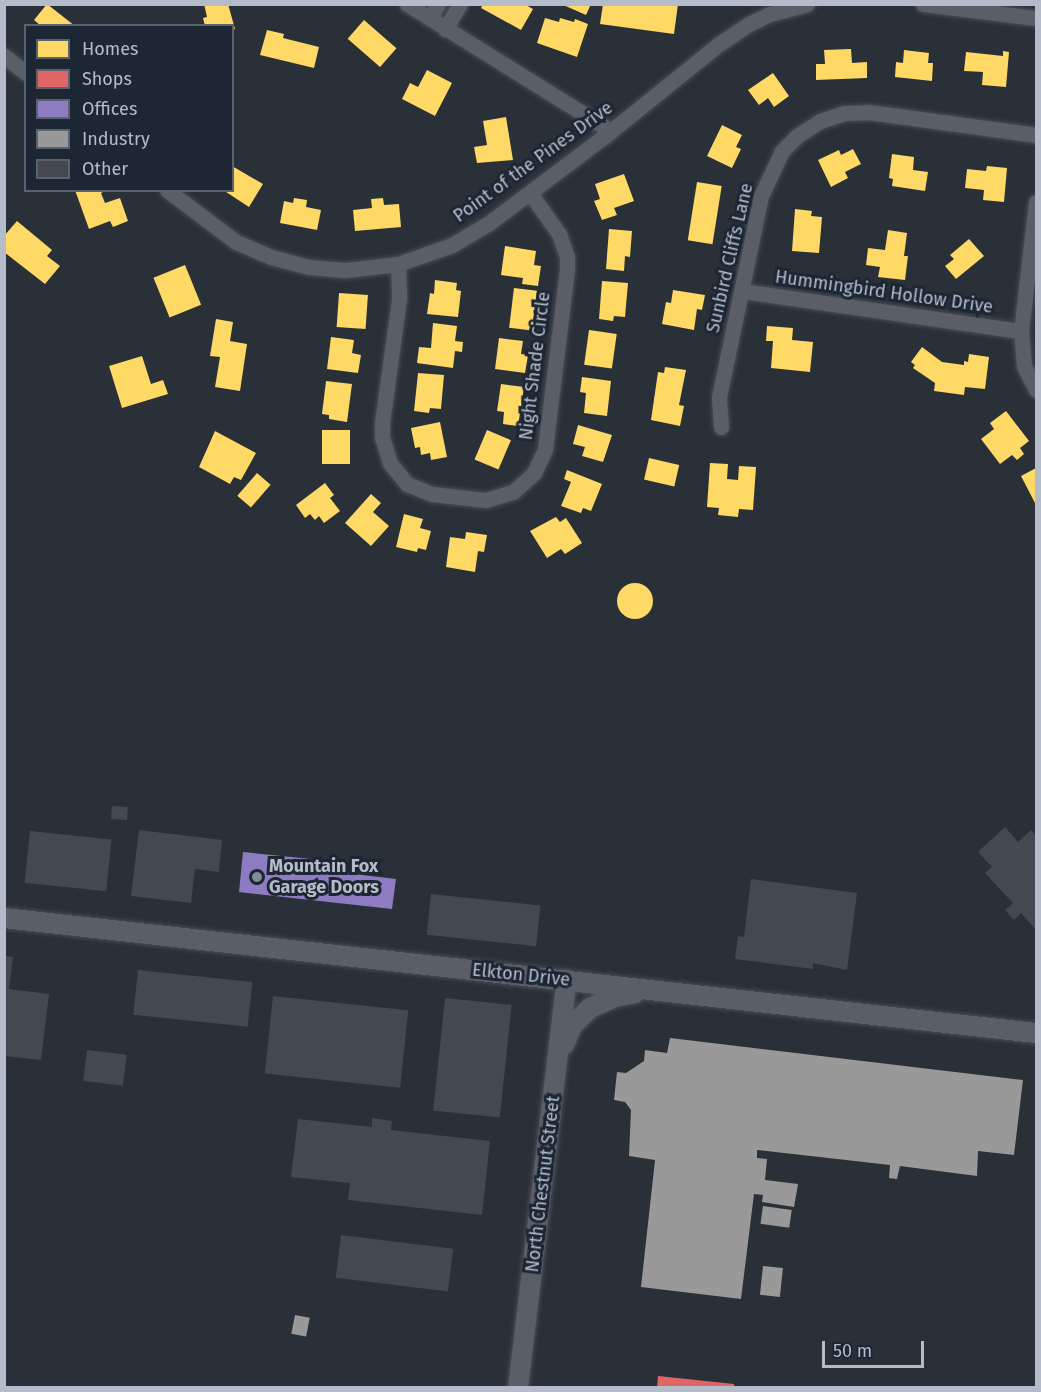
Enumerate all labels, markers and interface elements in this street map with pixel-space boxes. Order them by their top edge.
legend [24,24,234,192]
text: Homes [82,38,138,60]
text: Shops [82,68,132,90]
street label: Point of the Pines Drive [449,97,617,227]
text: Offices [82,98,137,120]
text: Industry [82,128,150,150]
text: Other [82,158,128,180]
street label: Sunbird Cliffs Lane [702,181,758,335]
street label: Hummingbird Hollow Drive [774,266,994,318]
street label: Night Shade Circle [515,291,555,441]
place label: Mountain Fox Garage Doors [269,856,379,898]
marker: Mountain Fox Garage Doors [250,870,264,884]
street label: Elkton Drive [471,959,571,991]
street label: North Chestnut Street [521,1094,565,1274]
scale bar [825,1329,927,1367]
text: 50 m [833,1340,872,1362]

